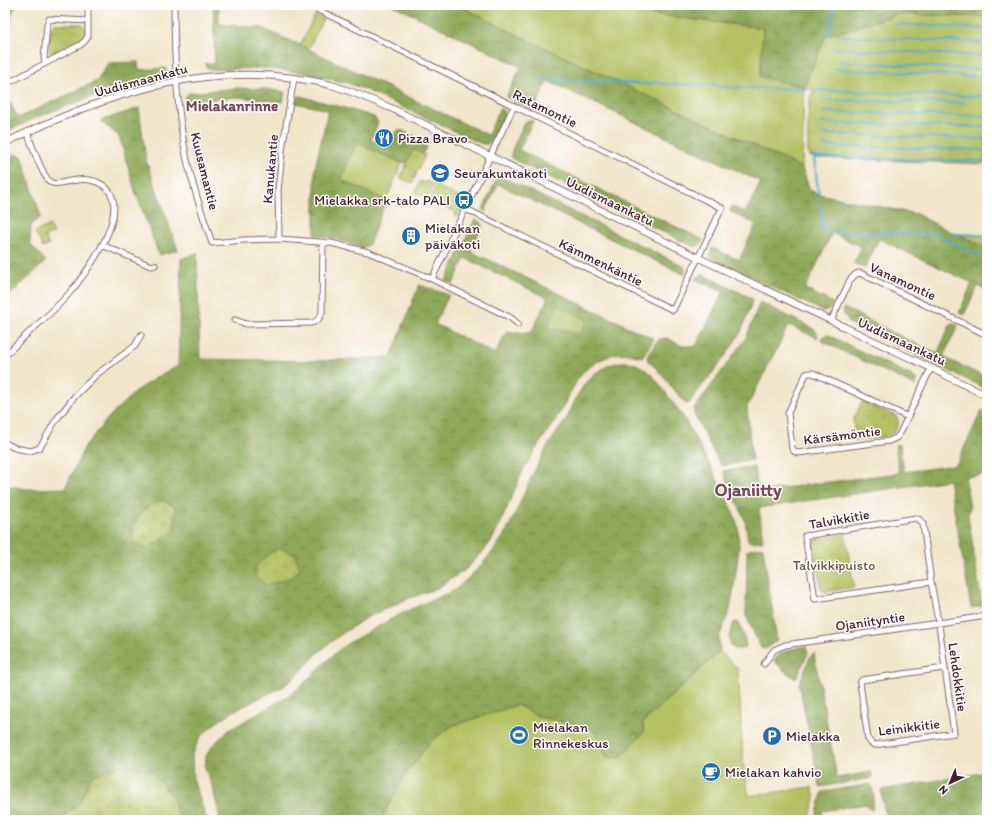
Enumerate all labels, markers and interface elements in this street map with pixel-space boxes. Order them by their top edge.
street label: Uudismaankatu [93,60,190,101]
street label: Ratamontie [510,86,580,132]
district label: Mielakanrinne [186,97,278,115]
restaurant icon: Pizza Bravo [373,127,395,149]
street label: Kuusamantie [187,130,222,212]
place label: Pizza Bravo [398,130,468,147]
street label: Kanukantie [259,133,282,204]
school or university icon: Seurakuntakoti [429,162,451,184]
place label: Seurakuntakoti [454,165,547,182]
street label: Uudismaankatu [563,173,657,230]
bus stop icon: Mielakka srk-talo PALI [453,189,475,211]
place label: Mielakka srk-talo PALI [314,192,450,209]
place label: Mielakan päiväkoti [425,220,480,253]
building icon: Mielakan päiväkoti [400,225,422,247]
street label: Kämmenkäntie [556,235,646,290]
street label: Vanamontie [867,259,939,304]
street label: Uudismaankatu [855,313,949,370]
street label: Kärsämöntie [802,422,882,449]
district label: Ojaniitty [715,479,782,501]
street label: Talvikkitie [807,506,871,533]
park label: Talvikkipuisto [793,557,875,574]
street label: Ojaniityntie [834,608,906,635]
street label: Lehdokkitie [944,642,971,713]
street label: Leinikkitie [877,715,941,740]
place label: Mielakan Rinnekeskus [533,719,608,752]
sports icon: Mielakan Rinnekeskus [508,724,530,746]
parking icon: Mielakka [761,725,783,747]
place label: Mielakka [786,728,841,745]
cafe icon: Mielakan kahvio [700,761,722,783]
north arrow [930,763,970,803]
place label: Mielakan kahvio [725,764,821,781]
text: N [936,783,951,797]

